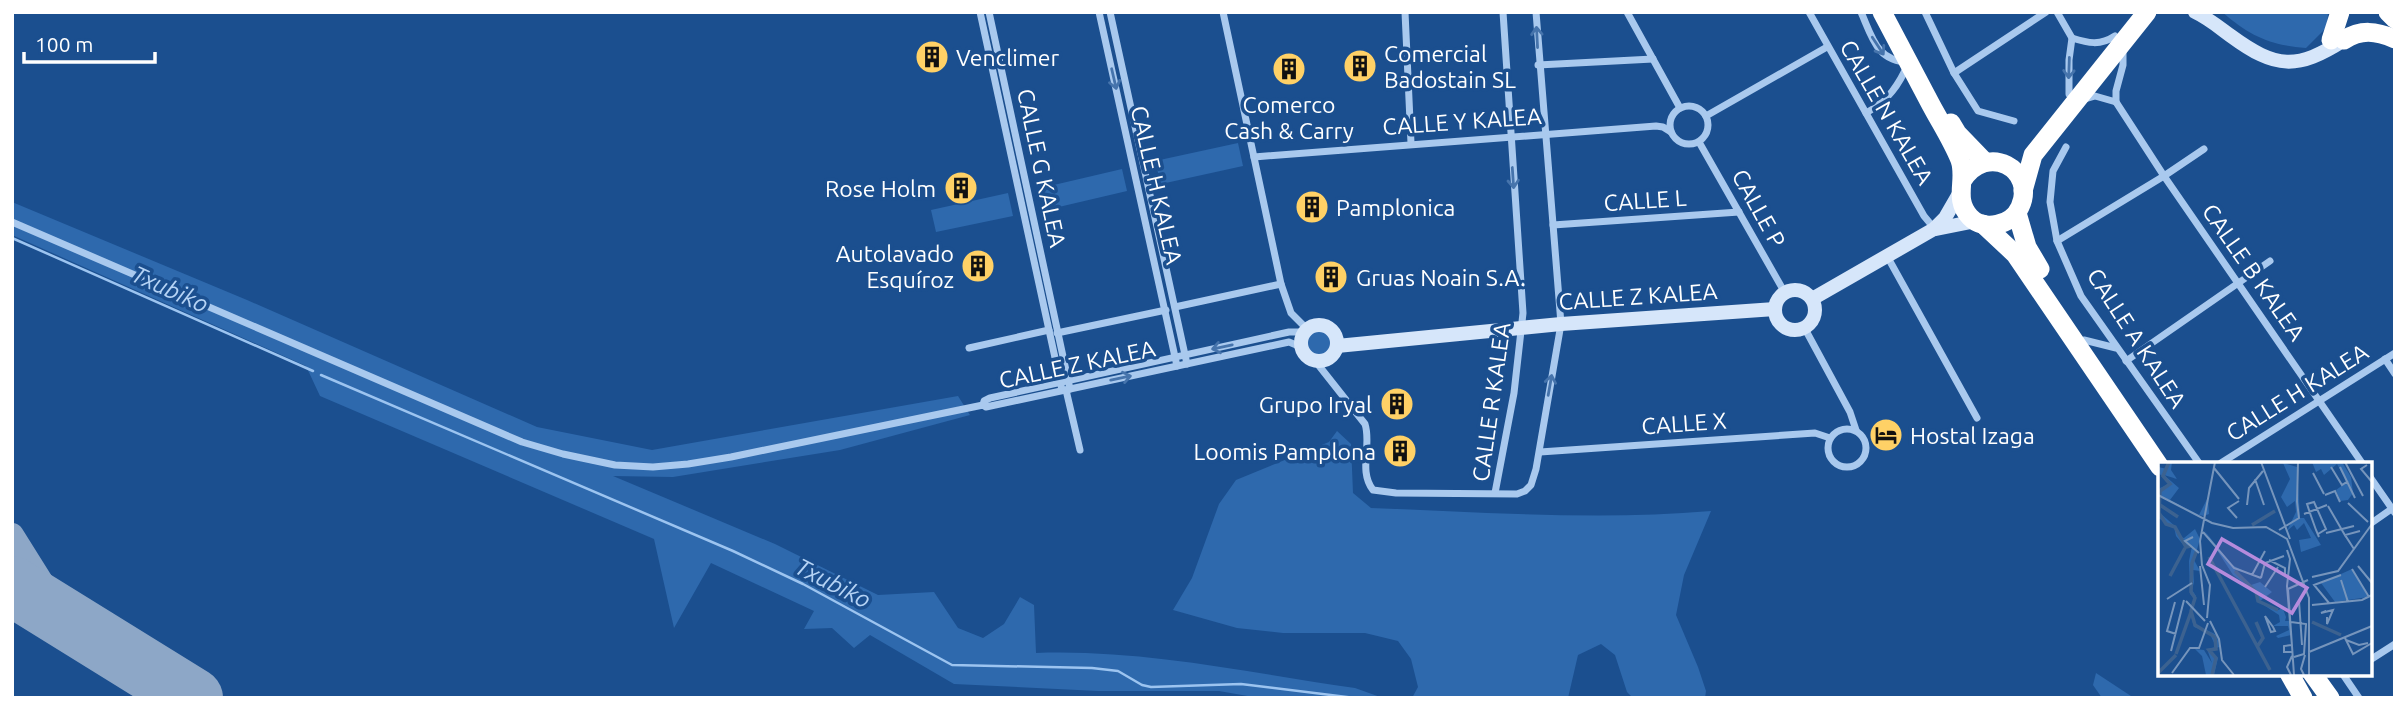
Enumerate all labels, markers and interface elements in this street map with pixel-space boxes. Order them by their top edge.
scale bar [24,21,156,65]
one-way arrow [1530,26,1543,48]
text: 100 m [35,32,93,56]
street label: CALLE N KALEA [1836,35,1938,189]
one-way arrow [1871,36,1885,55]
building icon: Venclimer [913,38,951,76]
place label: Comercial Badostain SL [1384,41,1516,92]
place label: Venclimer [956,45,1059,70]
building icon: Comercial Badostain SL [1341,47,1379,85]
building icon: Comerco Cash & Carry [1270,50,1308,88]
one-way arrow [2063,56,2076,79]
one-way arrow [1108,67,1121,90]
street label: CALLE G KALEA [1013,87,1071,250]
place label: Comerco Cash & Carry [1224,92,1354,143]
street label: CALLE H KALEA [1127,103,1187,267]
street label: CALLE Y KALEA [1382,103,1542,139]
street label: CALLE P [1727,165,1791,251]
one-way arrow [1507,166,1520,189]
building icon: Rose Holm [942,169,980,207]
place label: Rose Holm [825,176,936,201]
street label: CALLE L [1603,185,1687,215]
building icon: Pamplonica [1293,188,1331,226]
place label: Pamplonica [1336,195,1455,220]
street label: CALLE B KALEA [2198,199,2310,345]
place label: Autolavado Esquíroz [836,241,954,292]
building icon: Autolavado Esquíroz [959,247,997,285]
building icon: Gruas Noain S.A. [1312,258,1350,296]
water label: Txubiko [128,260,212,318]
street label: CALLE A KALEA [2083,264,2191,412]
place label: Gruas Noain S.A. [1356,265,1526,290]
street label: CALLE Z KALEA [1558,278,1718,314]
street label: CALLE R KALEA [1467,321,1515,483]
street label: CALLE Z KALEA [997,335,1157,393]
street label: CALLE H KALEA [2222,338,2372,446]
one-way arrow [1211,340,1234,354]
one-way arrow [1109,370,1132,384]
one-way arrow [1544,374,1557,397]
building icon: Grupo Iryal [1378,385,1416,423]
place label: Grupo Iryal [1259,392,1372,417]
street label: CALLE X [1641,408,1727,438]
hotel icon: Hostal Izaga [1867,416,1905,454]
place label: Hostal Izaga [1910,423,2035,448]
building icon: Loomis Pamplona [1381,432,1419,470]
place label: Loomis Pamplona [1194,439,1376,464]
inset map [2158,462,2372,675]
water label: Txubiko [791,553,875,613]

